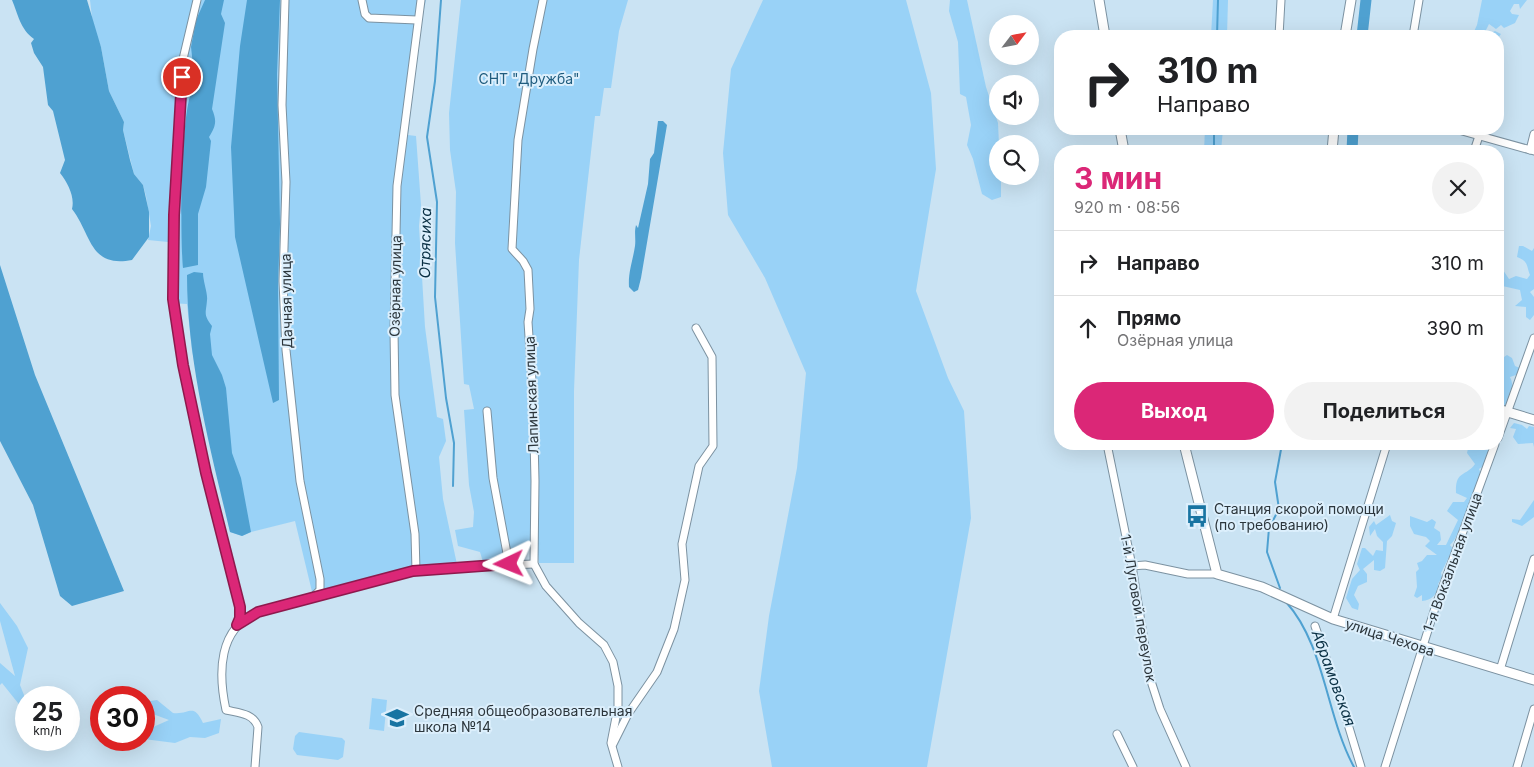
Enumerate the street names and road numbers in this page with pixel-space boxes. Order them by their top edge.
street label: Озёрная улица [386,235,404,337]
street label: Дачная улица [277,253,295,349]
street label: Лапинская улица [520,336,542,454]
street label: 1-я Вокзальная улица [1419,490,1485,634]
street label: 1-й Луговой переулок [1118,533,1160,684]
street label: улица Чехова [1343,615,1437,659]

